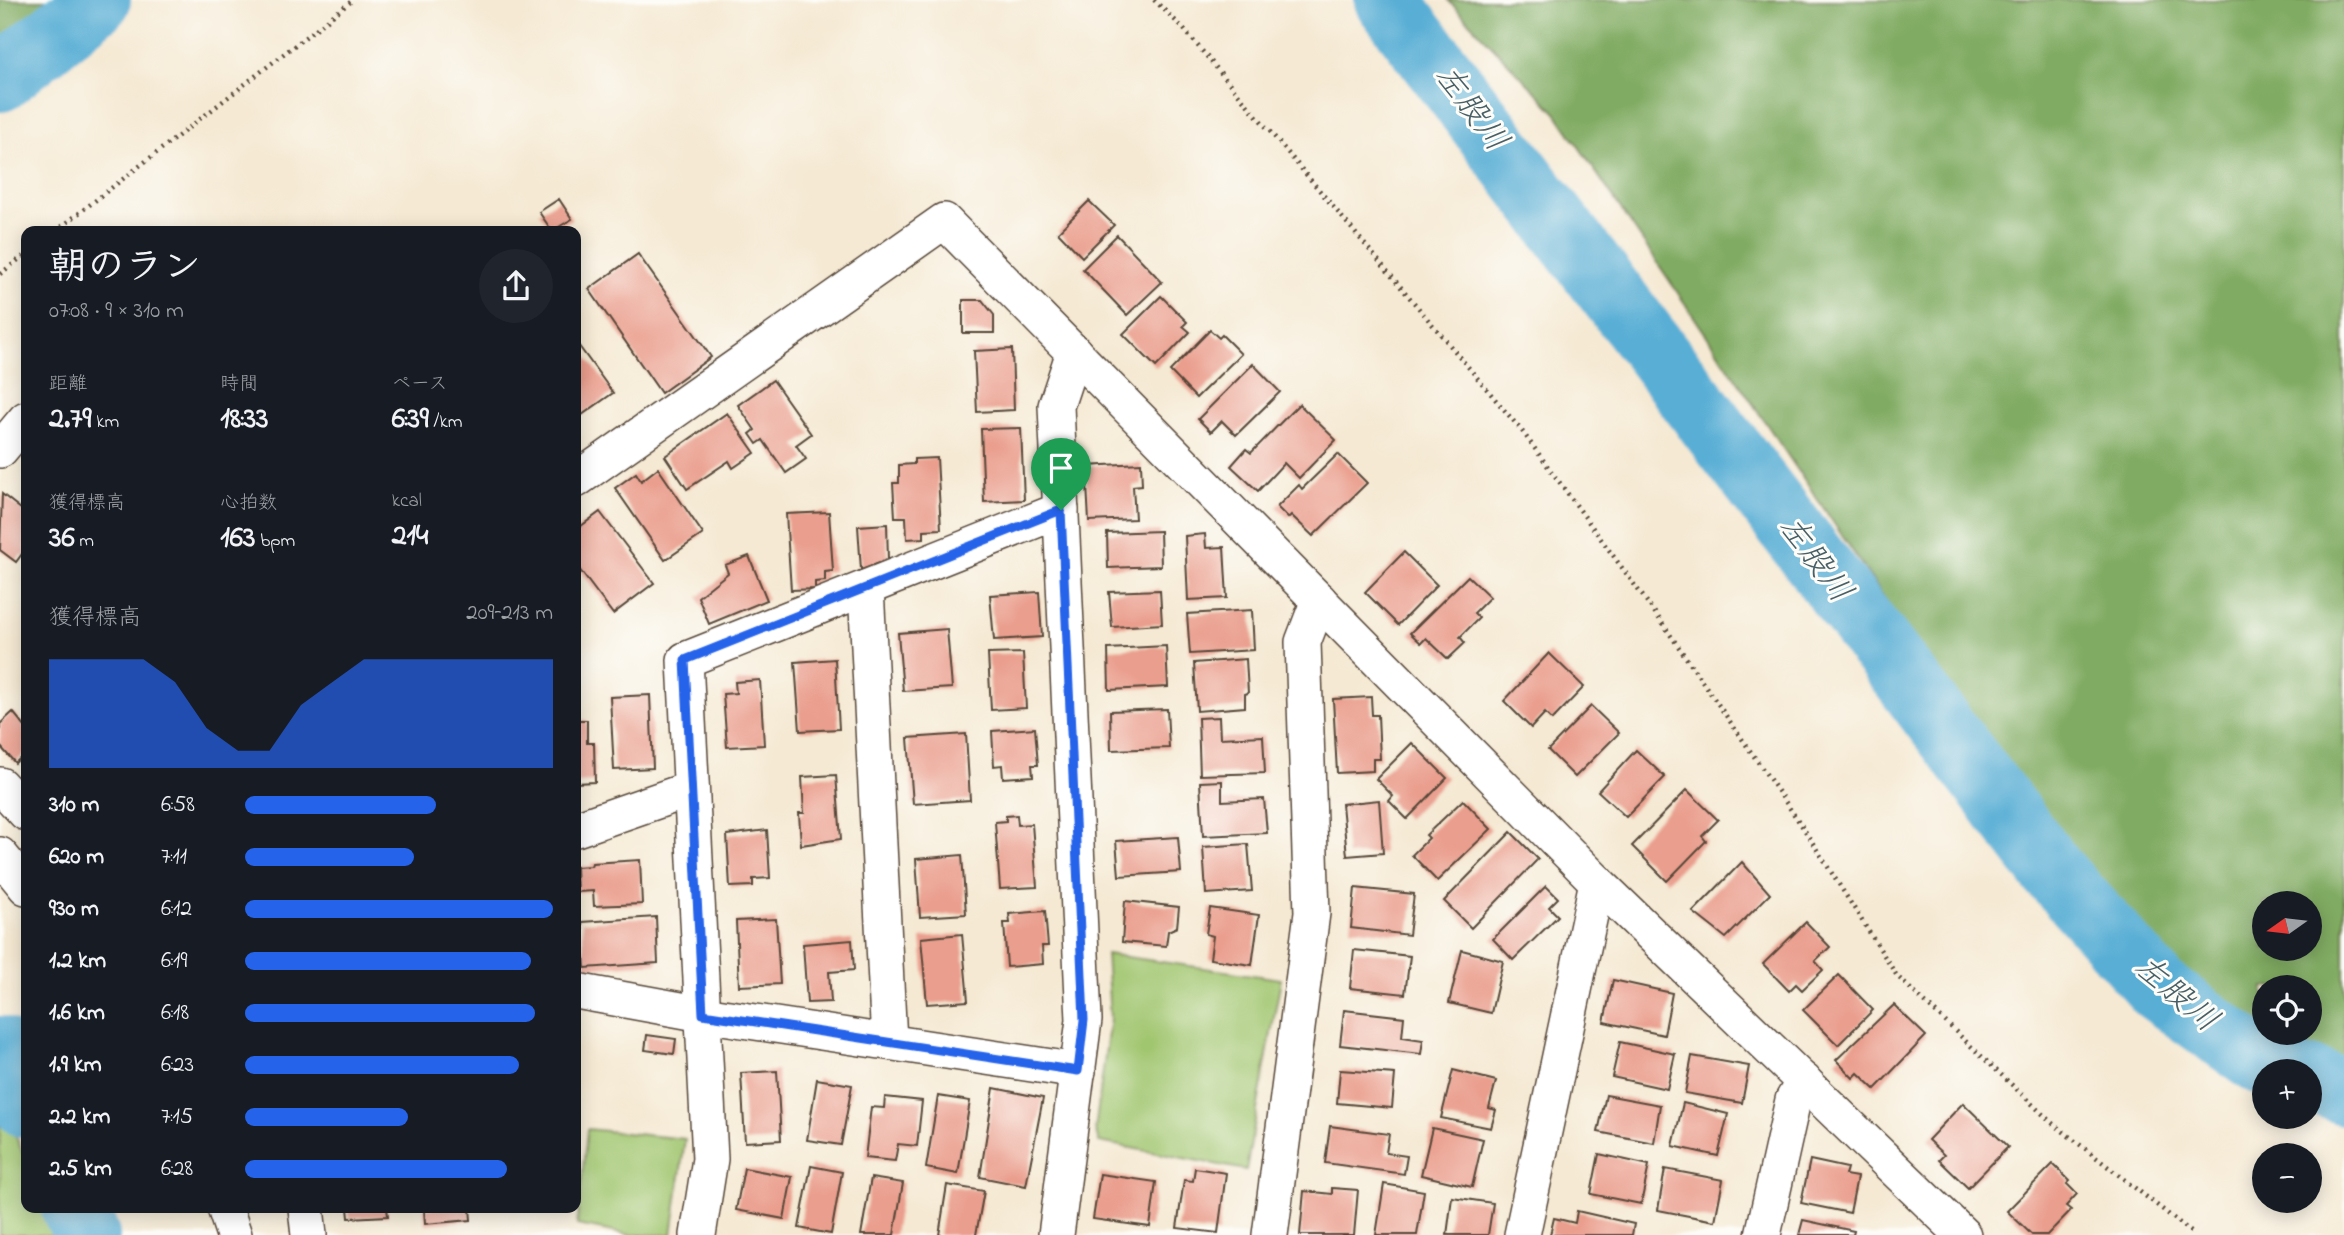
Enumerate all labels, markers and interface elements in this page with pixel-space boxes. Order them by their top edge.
water label: 左股川 [1421,55,1519,163]
text: 朝のラン [49,241,201,297]
button: share [479,249,553,323]
text: 07:08 · 9 × 310 m [49,295,184,328]
text: 距離 [49,371,87,398]
text: 時間 [220,371,258,398]
text: ペース [392,371,448,398]
text: 2.79 [49,398,91,442]
text: 18:33 [220,398,268,442]
text: 6:39 [392,398,429,442]
text: km [91,409,119,436]
text: /km [429,409,463,436]
pin [1031,438,1091,510]
icon: arrive [1042,449,1080,487]
text: kcal [392,488,422,515]
text: 獲得標高 [49,490,125,517]
text: 心拍数 [220,490,277,517]
water label: 左股川 [1765,506,1863,614]
text: 214 [392,515,428,559]
text: 36 [49,517,75,561]
text: 163 [220,517,255,561]
text: m [75,528,94,555]
text: bpm [255,528,295,555]
text: 209–213 m [466,597,553,630]
text: 獲得標高 [49,602,141,635]
text: 310 m [49,789,99,822]
text: 6:58 [161,789,195,822]
text: 620 m [49,841,104,874]
text: 7:11 [161,841,187,874]
north arrow [2252,891,2322,961]
map controls [2252,891,2322,1213]
text: 930 m [49,893,99,926]
text: 6:12 [161,893,192,926]
text: 1.2 km [49,945,106,978]
text: 6:19 [161,945,187,978]
water label: 左股川 [2122,945,2228,1045]
button: locate [2252,975,2322,1045]
text: 1.6 km [49,997,105,1030]
text: 6:18 [161,997,189,1030]
text: 1.9 km [49,1049,102,1082]
text: 6:23 [161,1049,194,1082]
button: + [2252,1059,2322,1129]
text: 2.2 km [49,1101,110,1134]
text: 7:15 [161,1101,193,1134]
button: − [2252,1143,2322,1213]
text: 2.5 km [49,1153,112,1186]
text: 6:28 [161,1153,193,1186]

